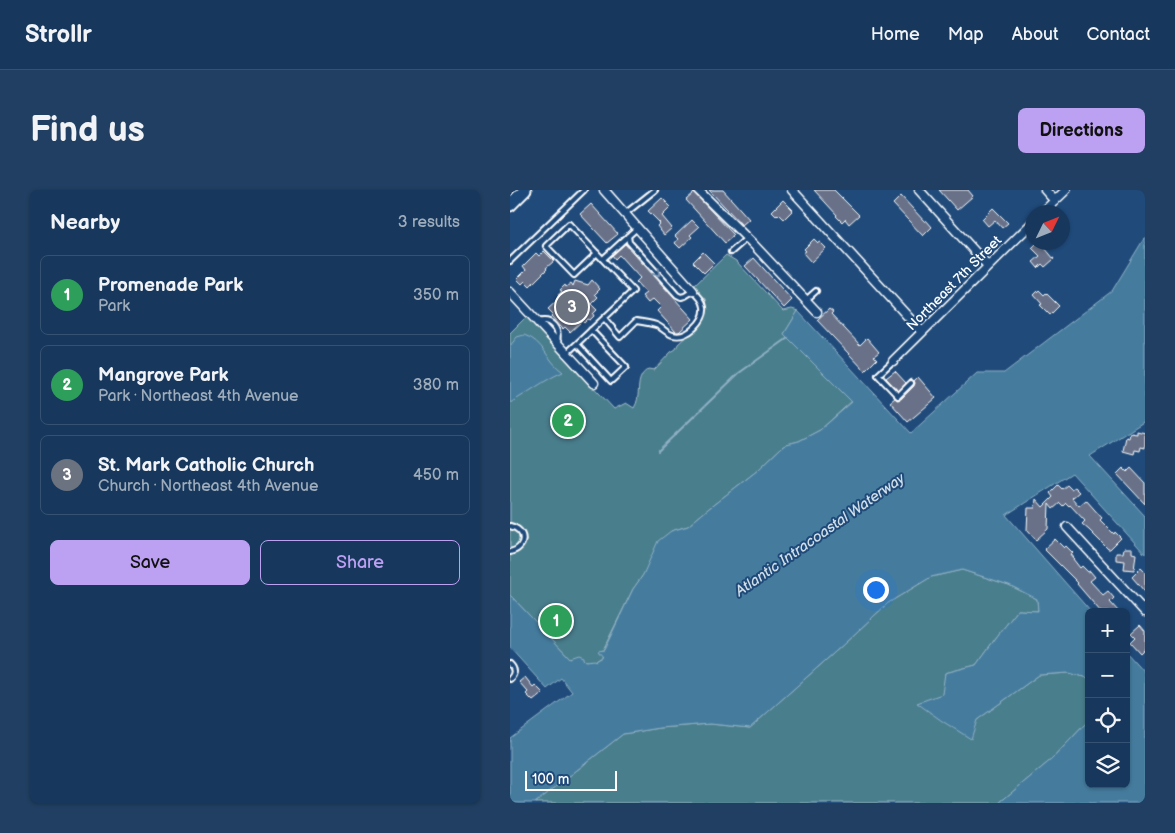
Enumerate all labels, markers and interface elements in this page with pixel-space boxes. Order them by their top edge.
text: Strollr [25,20,92,49]
text: Home [871,24,920,45]
text: Map [948,24,984,45]
text: About [1012,24,1059,45]
text: Contact [1087,24,1150,45]
button: Directions [1018,108,1145,153]
text: Find us [30,109,145,152]
north arrow [1025,205,1070,250]
text: Nearby [50,210,120,235]
text: 3 results [398,213,460,232]
street label: Northeast 7th Street [903,231,1006,334]
one-way arrow [651,268,660,277]
text: Promenade Park [98,274,243,297]
text: 1 [64,286,70,305]
text: 350 m [413,286,459,305]
pin: 3 [556,288,588,326]
text: Park [98,297,130,316]
text: Mangrove Park [98,364,229,387]
text: 2 [62,376,72,395]
text: 380 m [413,376,459,395]
text: Park · Northeast 4th Avenue [98,387,299,406]
pin: 2 [552,402,584,440]
text: St. Mark Catholic Church [98,454,314,477]
text: 3 [62,466,72,485]
text: 450 m [413,466,459,485]
water label: Atlantic Intracoastal Waterway [731,468,910,601]
text: Church · Northeast 4th Avenue [98,477,318,496]
button: Save [50,540,250,585]
button: Share [260,540,460,585]
your location [863,577,889,603]
pin: 1 [540,602,572,640]
map controls [1085,608,1130,788]
button: + [1085,608,1130,653]
button: − [1085,653,1130,698]
button: locate [1085,698,1130,743]
button: layers [1085,743,1130,788]
scale bar [525,768,618,791]
text: 100 m [532,771,569,788]

